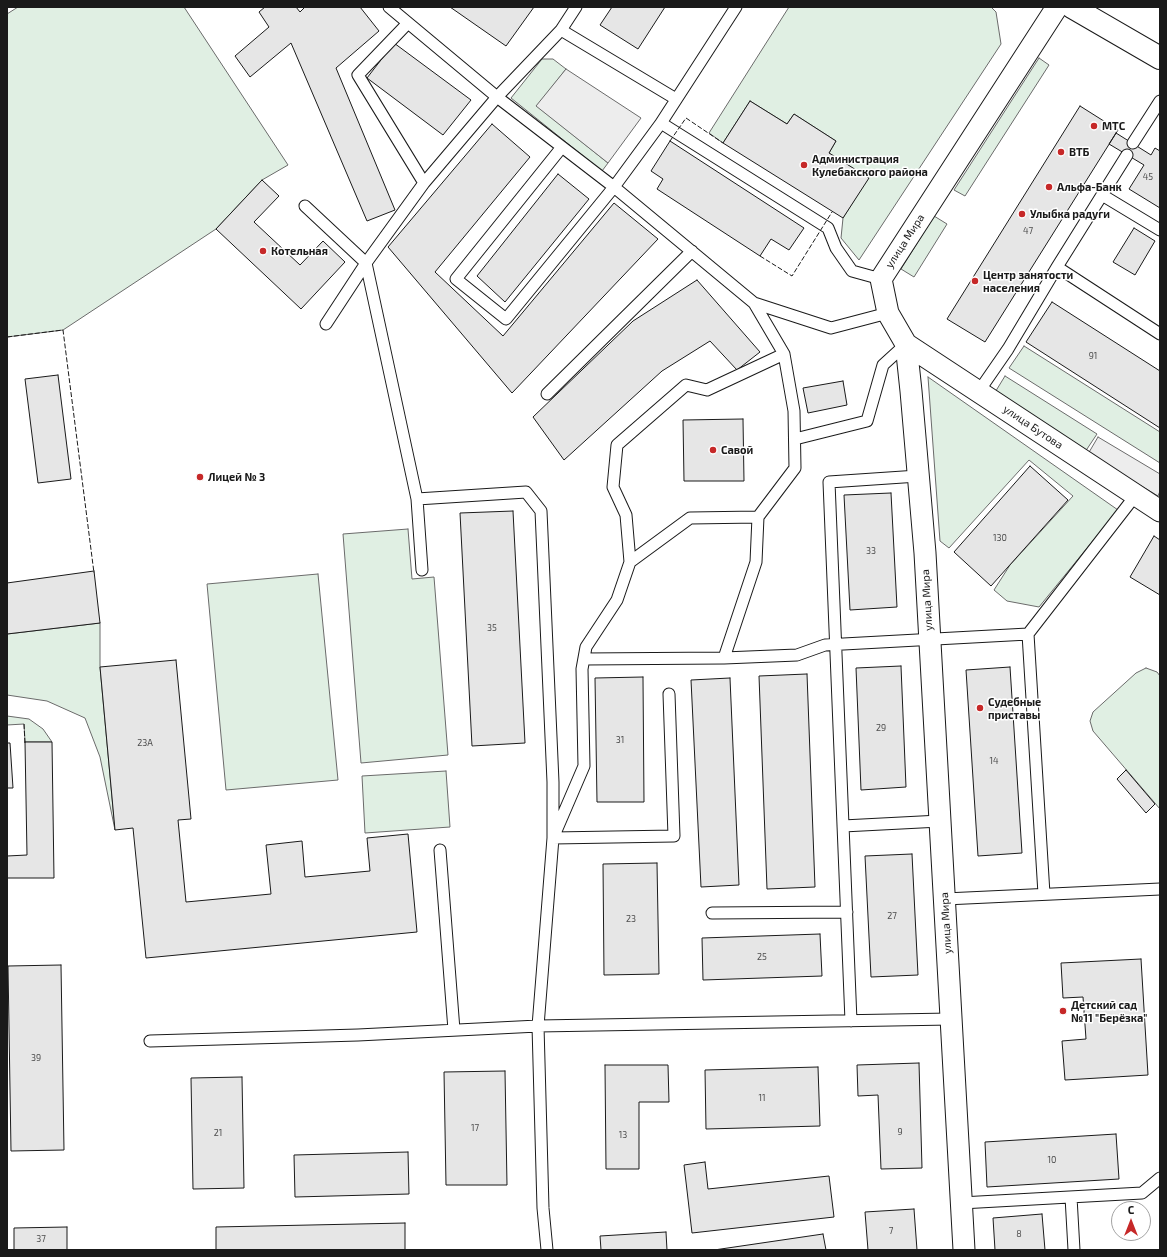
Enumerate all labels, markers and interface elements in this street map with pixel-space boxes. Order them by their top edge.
place label: МТС [1102,119,1125,133]
marker: МТС [1089,121,1099,131]
place label: ВТБ [1069,145,1089,159]
marker: ВТБ [1056,147,1066,157]
place label: Администрация Кулебакского района [812,152,928,178]
marker: Администрация Кулебакского района [799,160,809,170]
house number: 45 [1143,172,1153,182]
place label: Альфа-Банк [1057,180,1122,194]
marker: Альфа-Банк [1044,182,1054,192]
place label: Улыбка радуги [1030,207,1110,221]
marker: Улыбка радуги [1017,209,1027,219]
street label: улица Мира [883,212,927,270]
house number: 47 [1023,226,1033,236]
place label: Котельная [271,244,328,258]
marker: Котельная [258,246,268,256]
place label: Центр занятости населения [983,268,1073,294]
marker: Центр занятости населения [970,276,980,286]
house number: 91 [1089,351,1097,361]
street label: улица Бутова [1001,402,1065,452]
place label: Савой [721,443,753,457]
marker: Савой [708,445,718,455]
place label: Лицей № 3 [208,470,265,484]
marker: Лицей № 3 [195,472,205,482]
house number: 130 [993,533,1007,543]
house number: 33 [866,546,876,556]
street label: улица Мира [919,569,935,631]
house number: 35 [487,623,497,633]
place label: Судебные приставы [988,695,1041,721]
marker: Судебные приставы [975,703,985,713]
house number: 29 [876,723,886,733]
house number: 31 [616,735,624,745]
house number: 23А [137,738,153,748]
house number: 14 [989,756,999,766]
street label: улица Мира [938,892,954,954]
house number: 27 [887,911,897,921]
house number: 23 [626,914,636,924]
house number: 25 [757,952,767,962]
place label: Детский сад №11 "Берёзка" [1071,998,1147,1024]
marker: Детский сад №11 "Берёзка" [1058,1006,1068,1016]
house number: 39 [31,1053,41,1063]
house number: 11 [758,1093,766,1103]
house number: 17 [471,1123,479,1133]
house number: 9 [897,1127,903,1137]
house number: 21 [214,1128,222,1138]
house number: 13 [619,1130,627,1140]
house number: 10 [1047,1155,1057,1165]
north arrow [1111,1201,1151,1241]
text: С [1128,1203,1134,1216]
house number: 7 [889,1226,893,1236]
house number: 8 [1016,1229,1022,1239]
house number: 37 [36,1234,46,1244]

